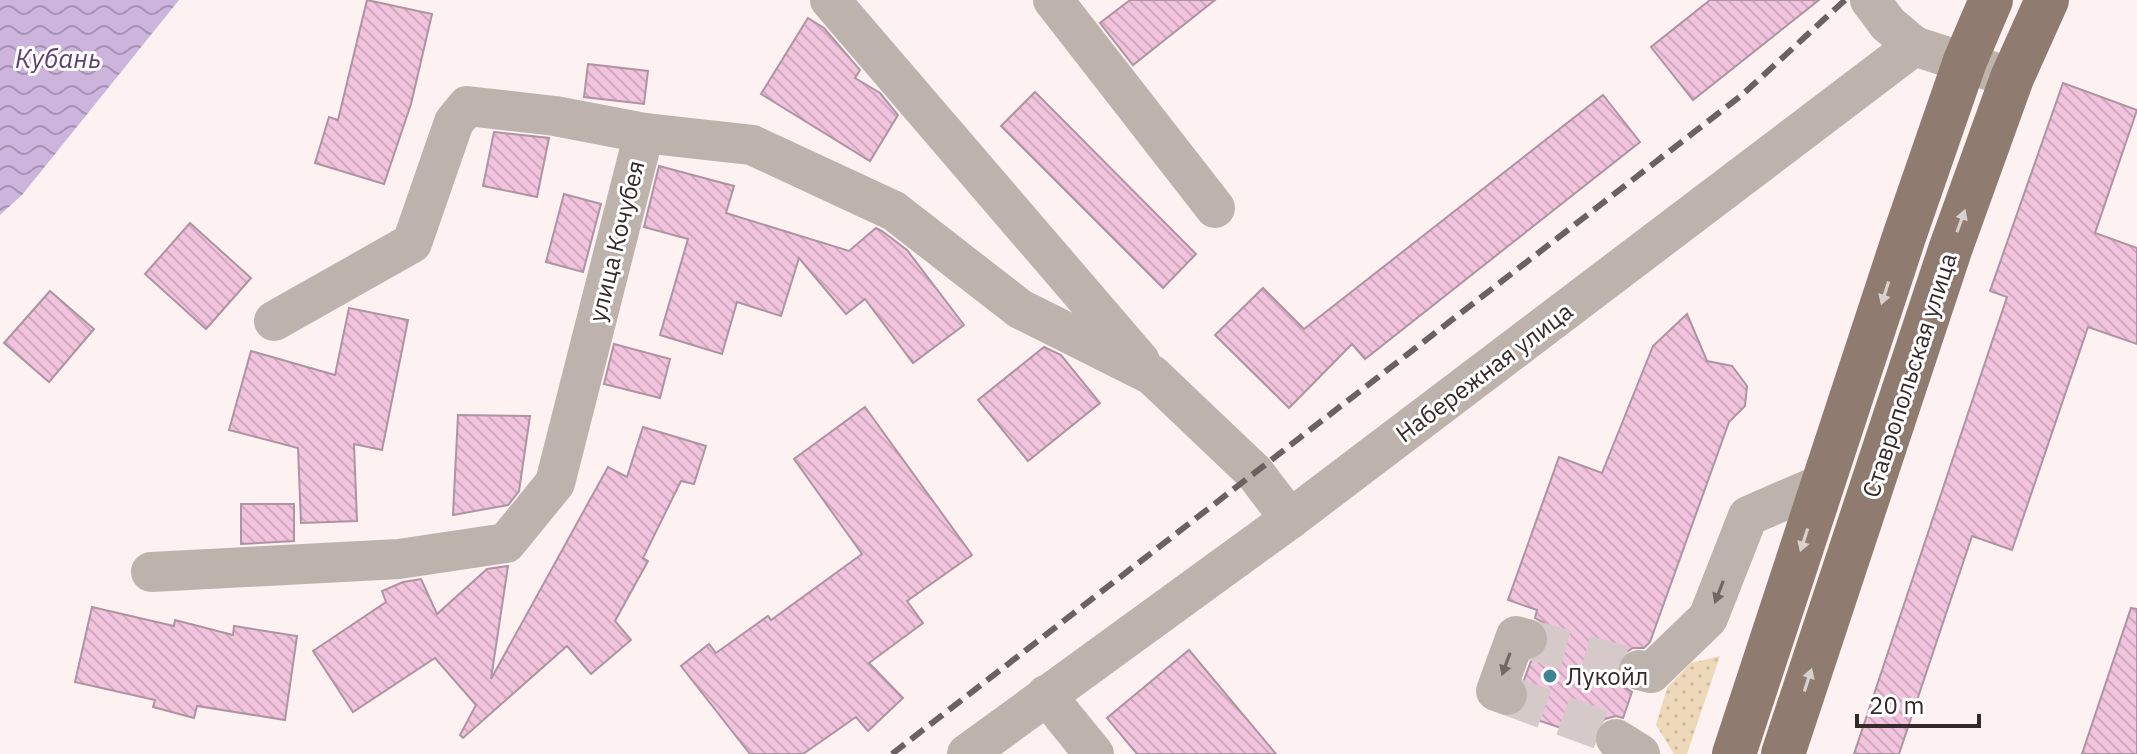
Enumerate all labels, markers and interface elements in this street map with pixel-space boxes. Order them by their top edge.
water label: Кубань [15,41,101,75]
street label: улица Кочубея [580,157,652,325]
one-way arrow [1955,209,1968,233]
street label: Ставропольская улица [1854,248,1964,501]
one-way arrow [1879,282,1891,306]
street label: Набережная улица [1389,295,1579,449]
one-way arrow [1798,529,1810,553]
one-way arrow [1712,580,1725,604]
one-way arrow [1499,652,1512,676]
place label: Лукойл [1566,660,1648,692]
marker: Лукойл [1541,667,1559,685]
one-way arrow [1802,668,1814,692]
scale bar [1857,678,1979,728]
text: 20 m [1869,689,1924,721]

